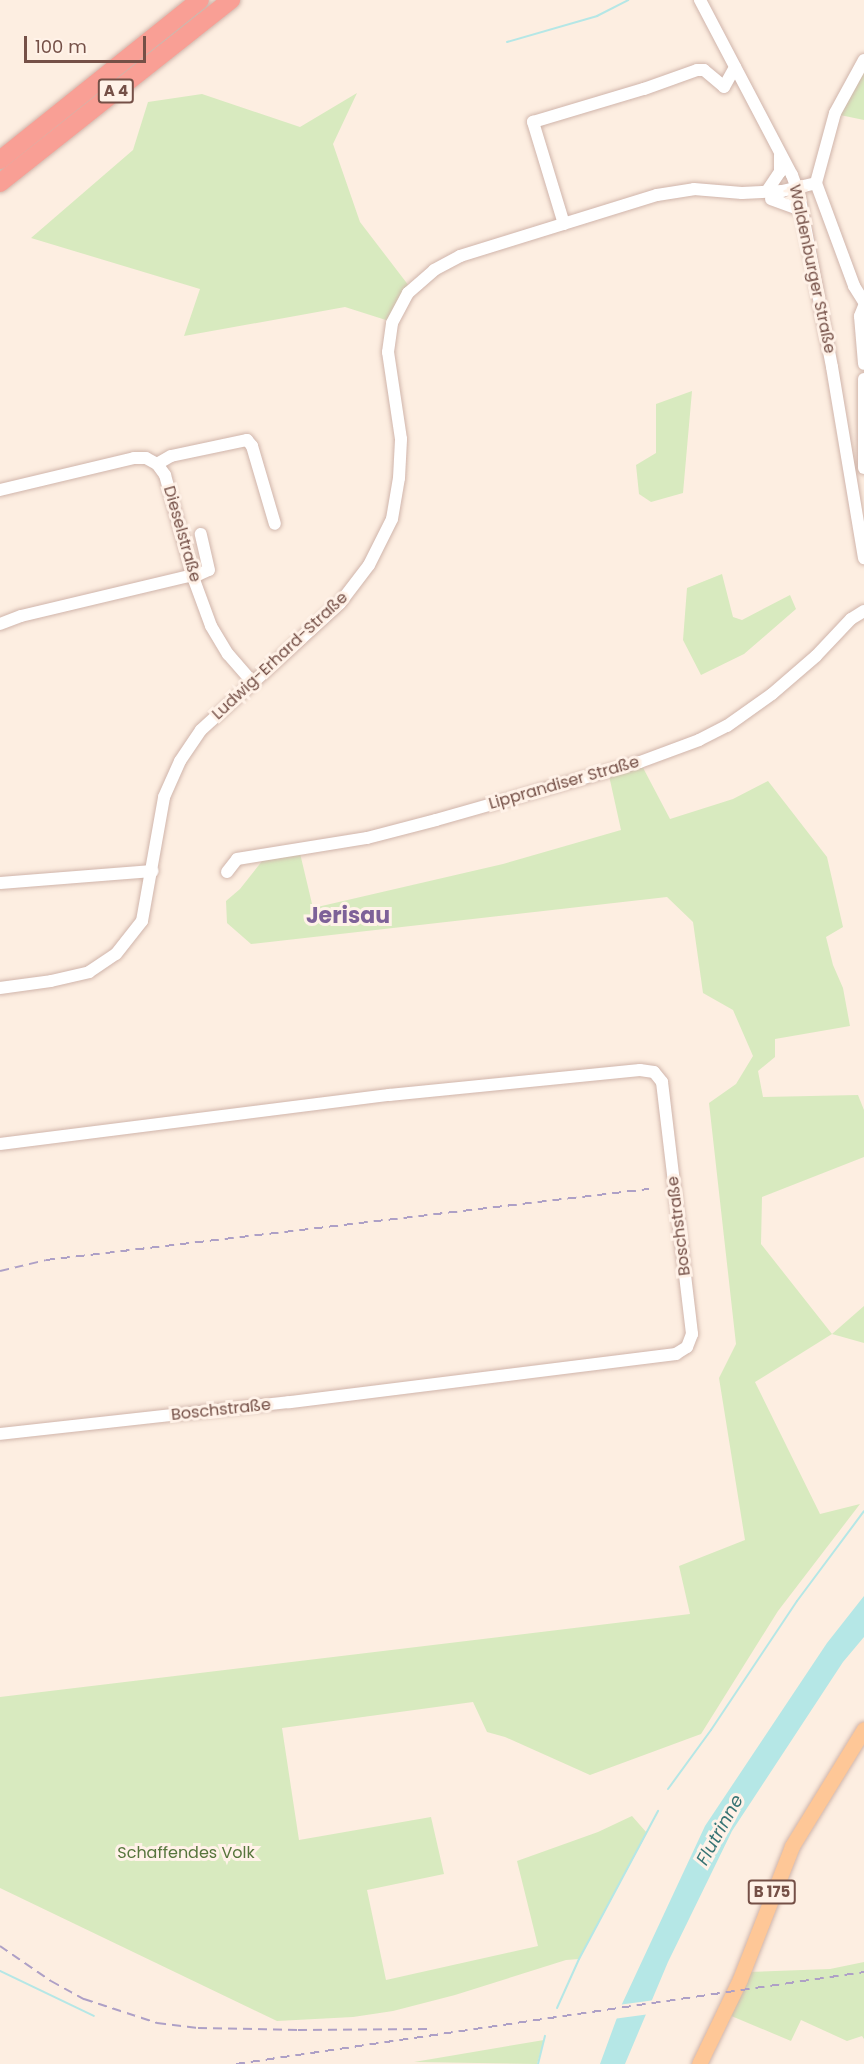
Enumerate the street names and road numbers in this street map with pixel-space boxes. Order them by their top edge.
road number: A 4 [96,79,136,103]
street label: Waldenburger Straße [785,183,839,355]
street label: Dieselstraße [159,484,205,584]
street label: Ludwig-Erhard-Straße [208,588,352,724]
street label: Lipprandiser Straße [487,752,641,814]
street label: Boschstraße [663,1175,695,1277]
street label: Boschstraße [170,1395,272,1425]
road number: B 175 [746,1880,798,1904]

